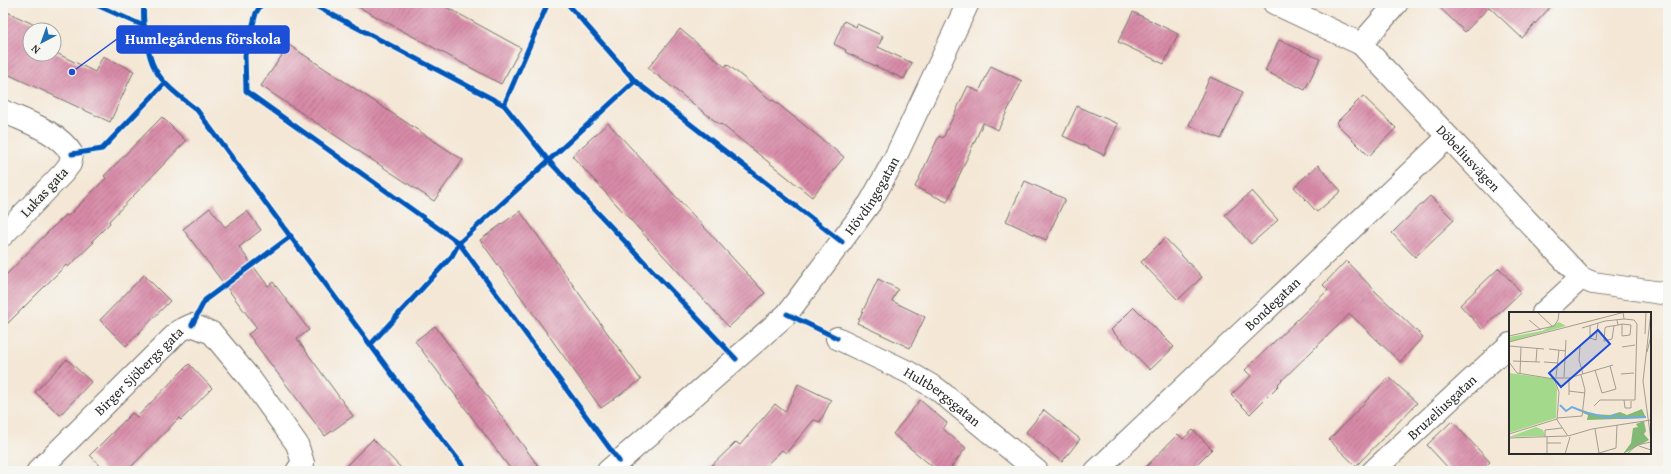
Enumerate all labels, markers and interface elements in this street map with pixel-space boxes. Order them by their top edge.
north arrow [22,22,62,62]
callout: Humlegårdens förskola [117,26,289,53]
text: Humlegårdens förskola [125,28,281,49]
text: N [27,41,43,58]
street label: Döbeliusvägen [1432,120,1505,196]
street label: Hövdingegatan [840,153,904,239]
street label: Lukas gata [16,162,73,221]
street label: Bondegatan [1240,272,1305,335]
inset map [1509,312,1651,454]
street label: Birger Sjöbergs gata [90,322,188,420]
street label: Hultbergsgatan [900,362,985,431]
street label: Bruzeliusgatan [1403,370,1481,444]

